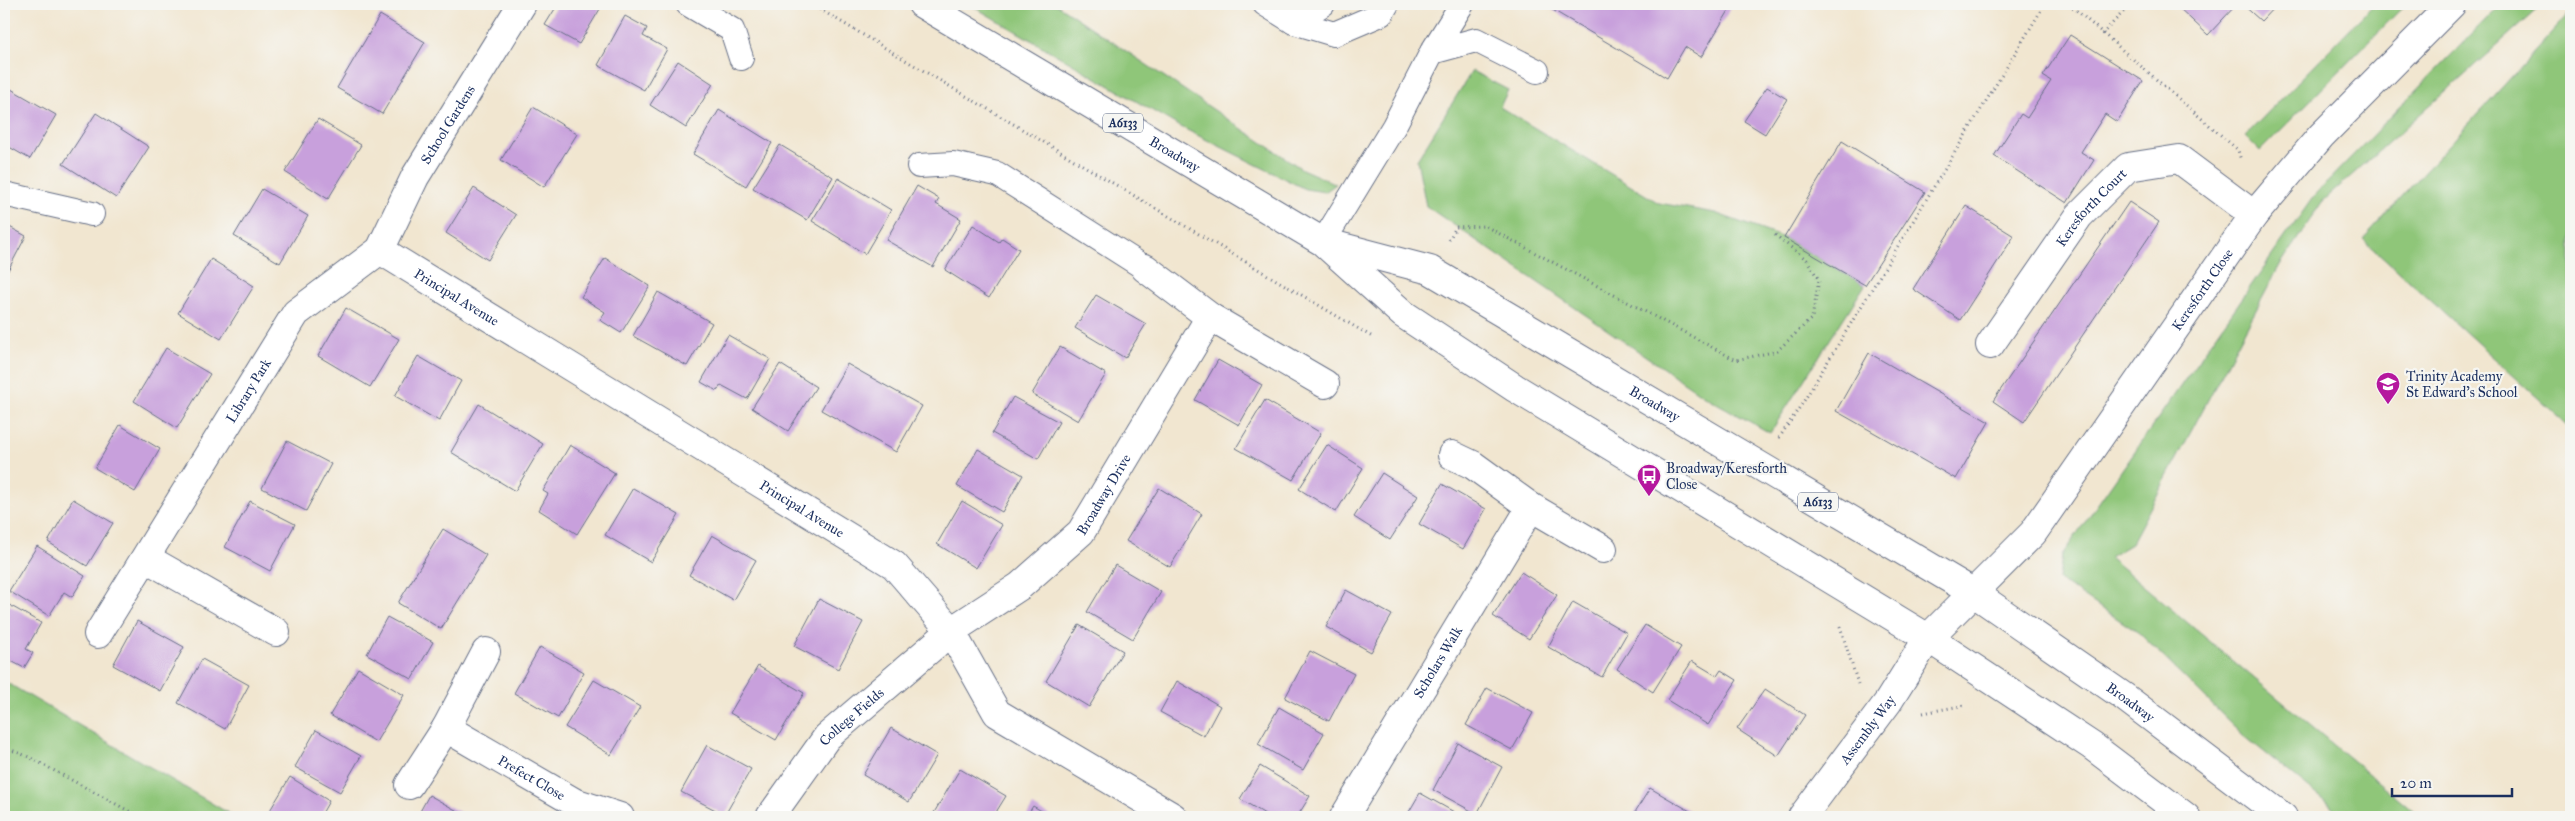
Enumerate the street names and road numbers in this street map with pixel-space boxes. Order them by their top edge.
street label: School Gardens [417,82,478,167]
road number: A6133 [1103,114,1143,132]
street label: Broadway [1146,132,1204,176]
street label: Keresforth Court [2052,165,2130,250]
street label: Keresforth Close [2168,245,2237,334]
street label: Principal Avenue [411,265,502,329]
street label: Library Park [222,355,275,426]
street label: Broadway [1626,382,1684,425]
street label: Broadway Drive [1073,451,1134,538]
street label: Principal Avenue [757,476,848,541]
road number: A6133 [1798,492,1838,512]
street label: Scholars Walk [1409,623,1466,701]
street label: Broadway [2103,679,2159,726]
street label: College Fields [815,684,887,749]
street label: Assembly Way [1835,692,1899,768]
street label: Prefect Close [495,751,568,804]

